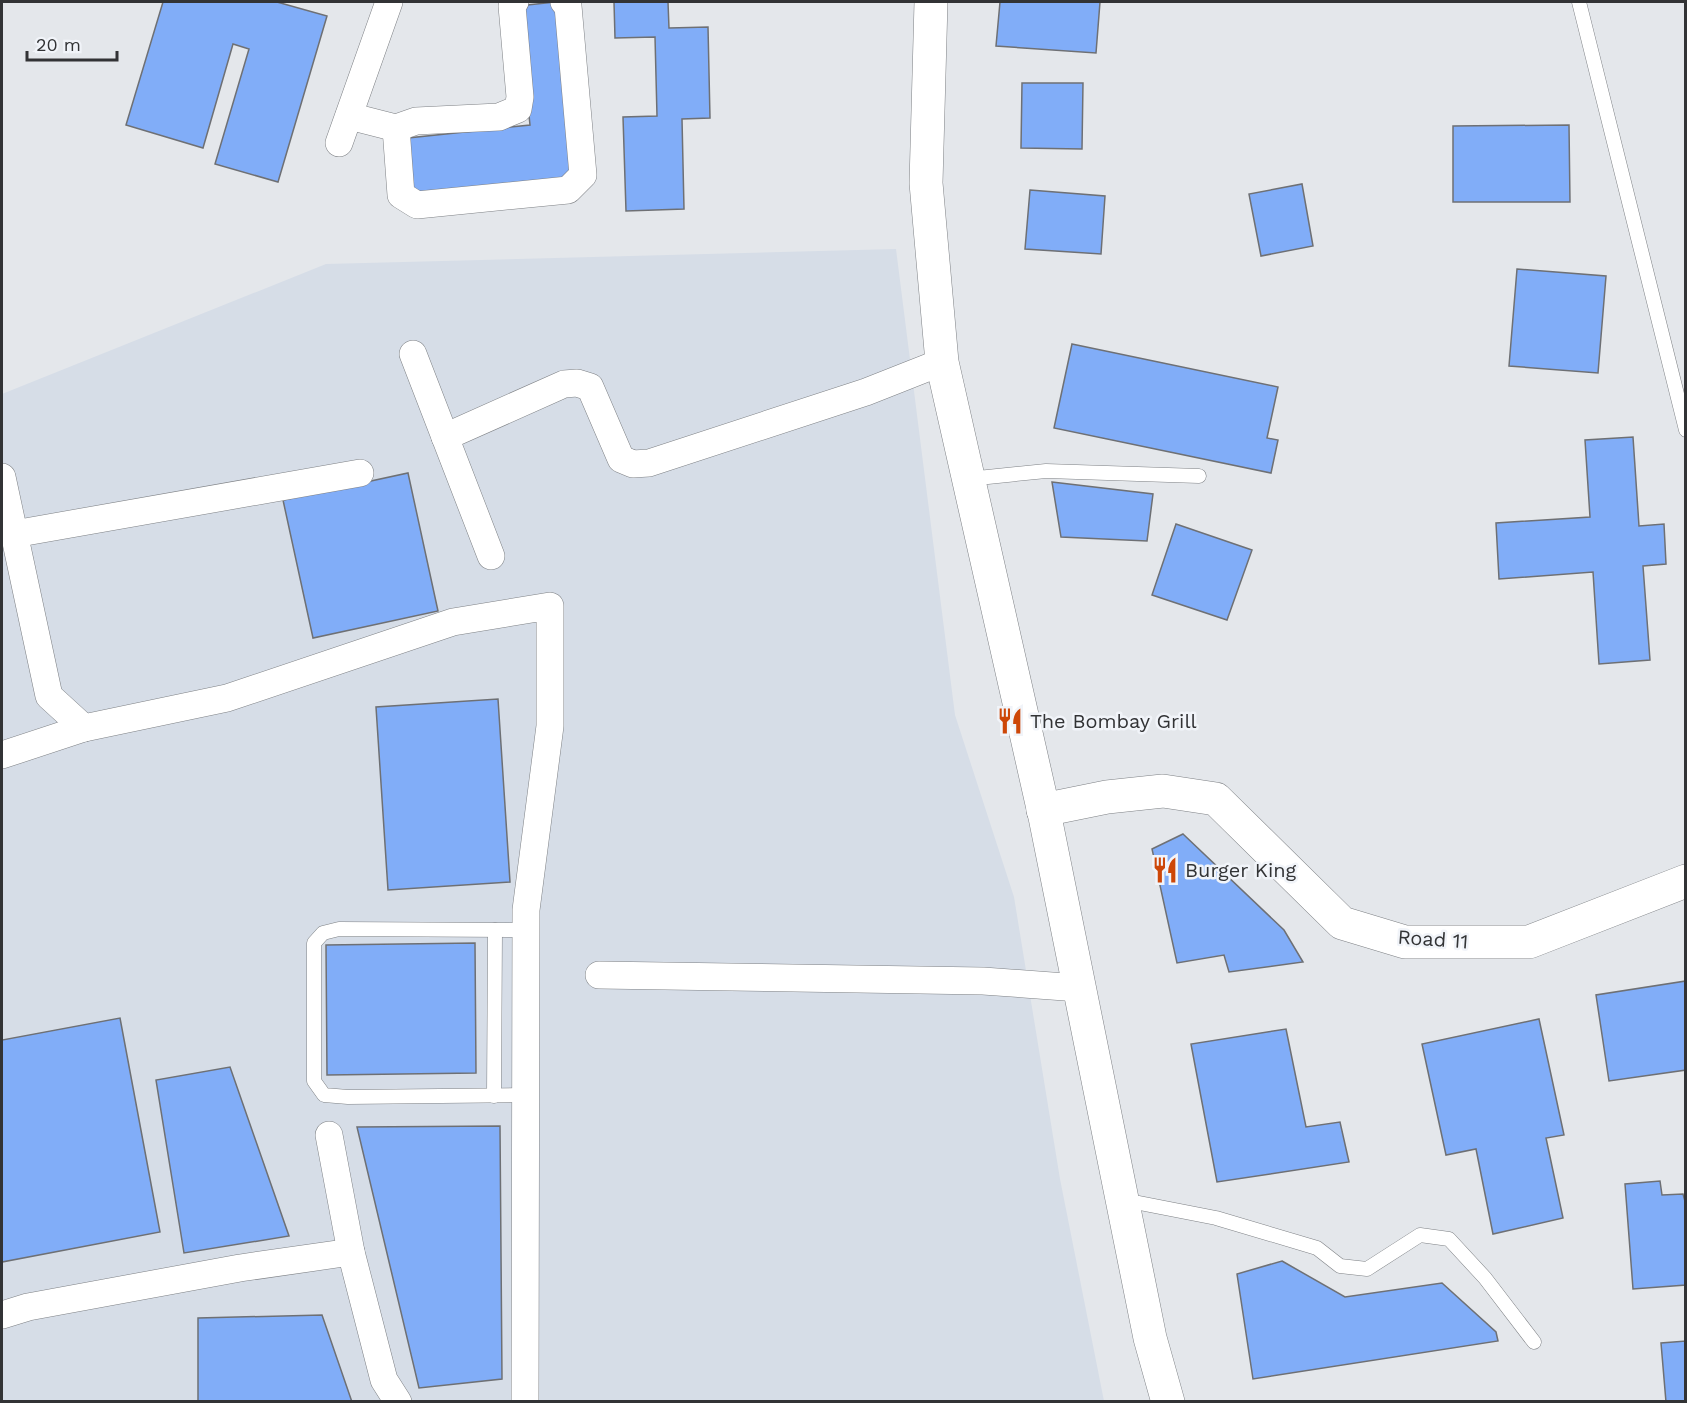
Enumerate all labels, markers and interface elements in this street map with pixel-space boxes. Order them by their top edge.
scale bar [27,24,117,62]
text: 20 m [36,34,81,55]
restaurant icon: The Bombay Grill [995,706,1025,736]
place label: The Bombay Grill [1030,709,1197,733]
restaurant icon: Burger King [1150,855,1180,885]
place label: Burger King [1185,858,1297,882]
street label: Road 11 [1397,925,1469,953]

